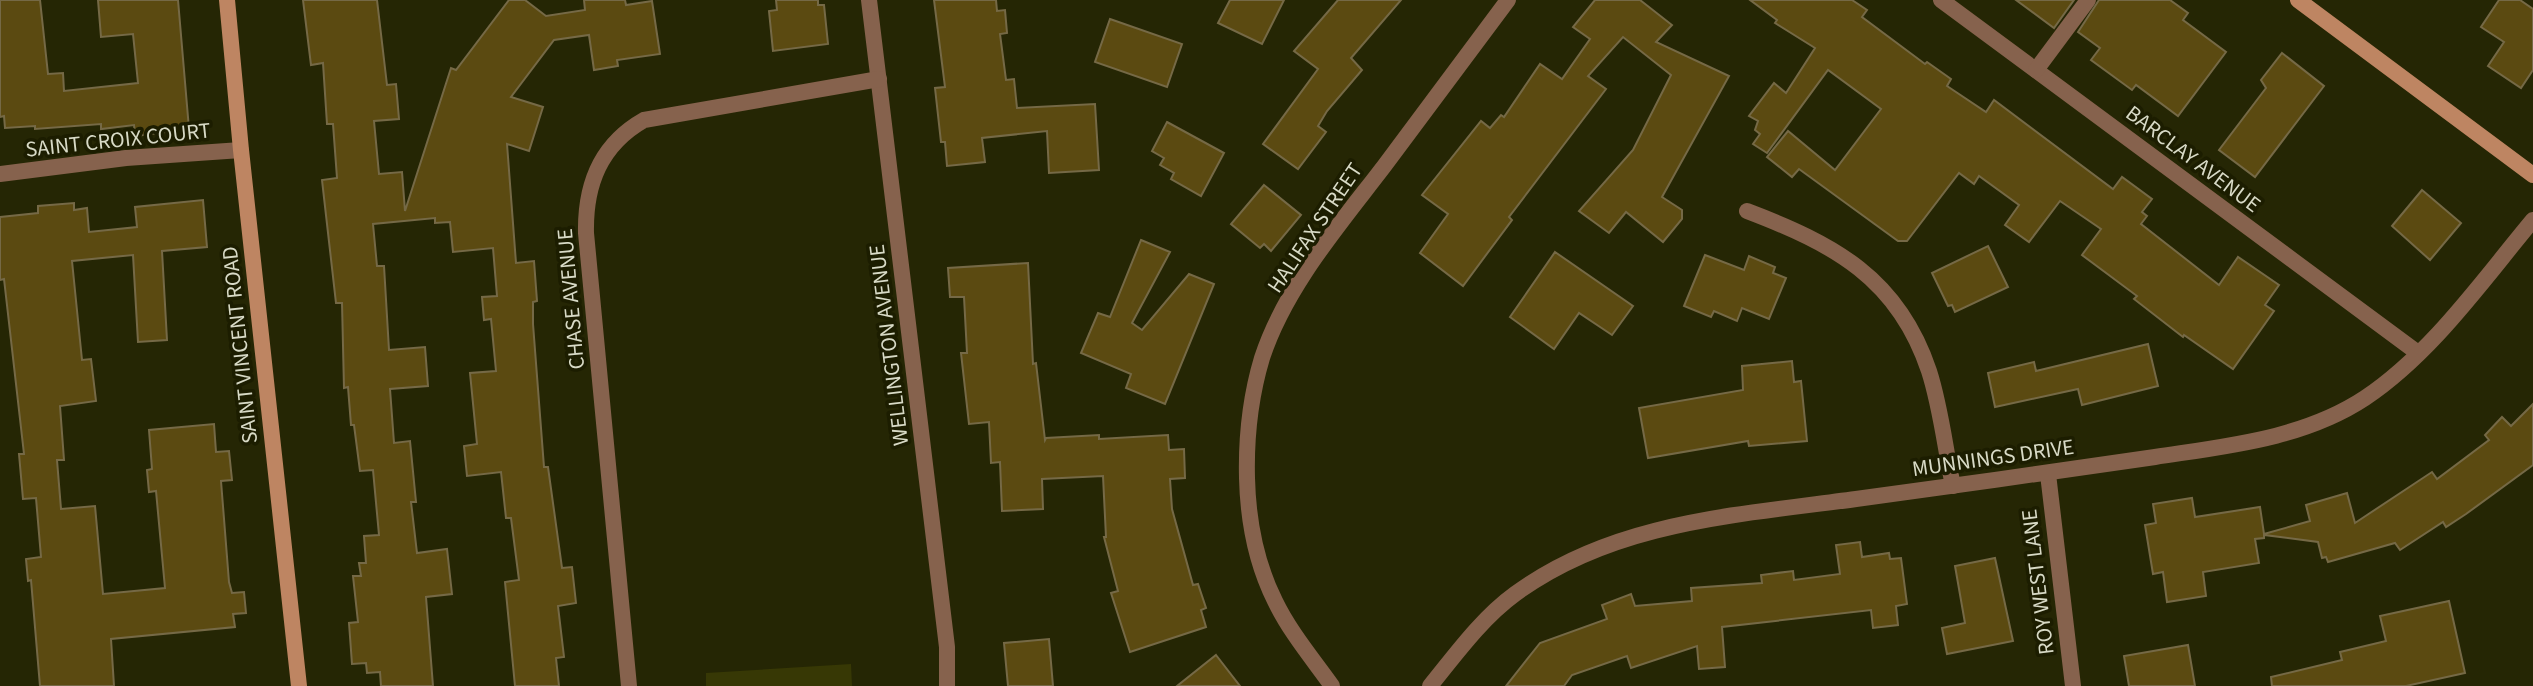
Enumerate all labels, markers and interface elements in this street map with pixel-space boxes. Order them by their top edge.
street label: BARCLAY AVENUE [2119,98,2267,220]
street label: SAINT CROIX COURT [24,114,212,166]
street label: HALIFAX STREET [1259,156,1371,300]
street label: CHASE AVENUE [549,227,593,371]
street label: WELLINGTON AVENUE [861,243,917,447]
street label: SAINT VINCENT ROAD [214,245,266,445]
street label: MUNNINGS DRIVE [1910,431,2076,485]
street label: ROY WEST LANE [2013,507,2063,657]

